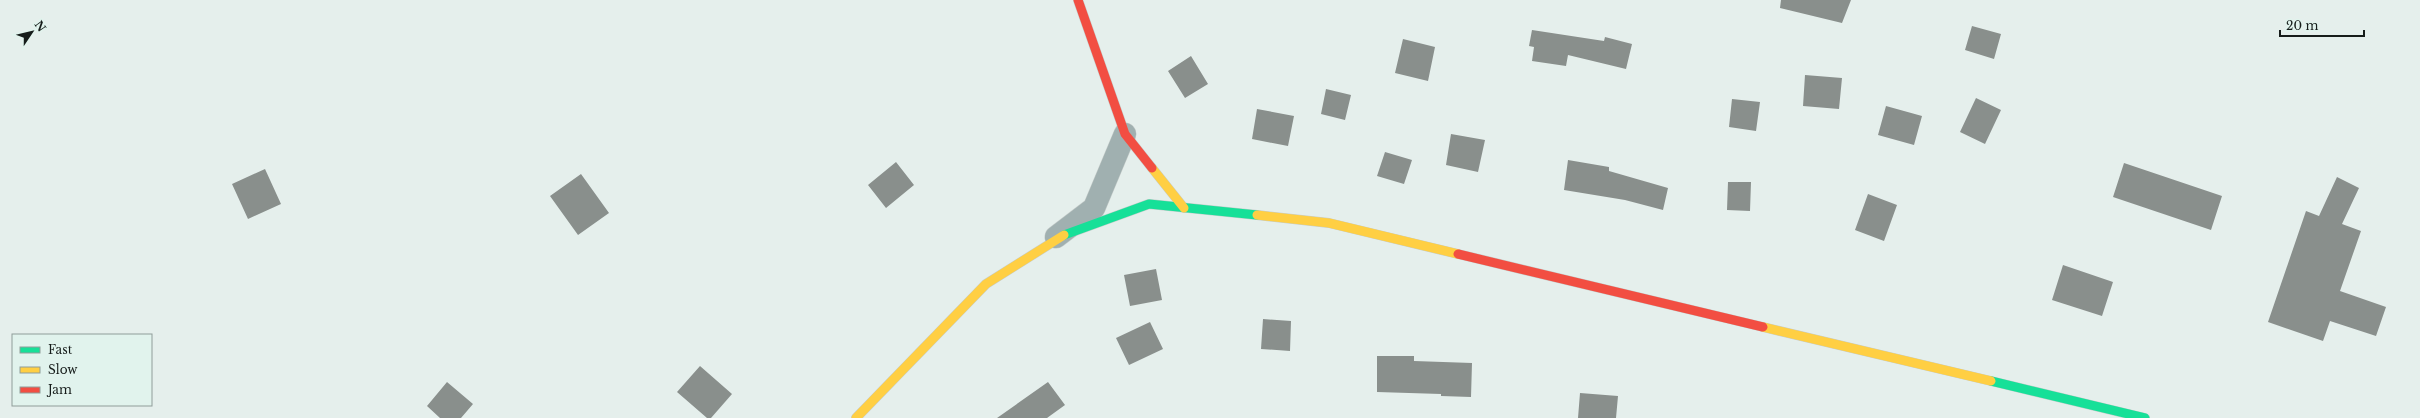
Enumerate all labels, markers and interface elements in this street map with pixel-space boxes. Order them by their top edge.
north arrow [12,12,52,52]
scale bar [2280,12,2364,38]
text: N [31,18,49,35]
text: 20 m [2286,18,2318,33]
legend [12,334,152,406]
text: Fast [48,342,73,357]
text: Slow [48,362,78,377]
text: Jam [46,382,72,397]

